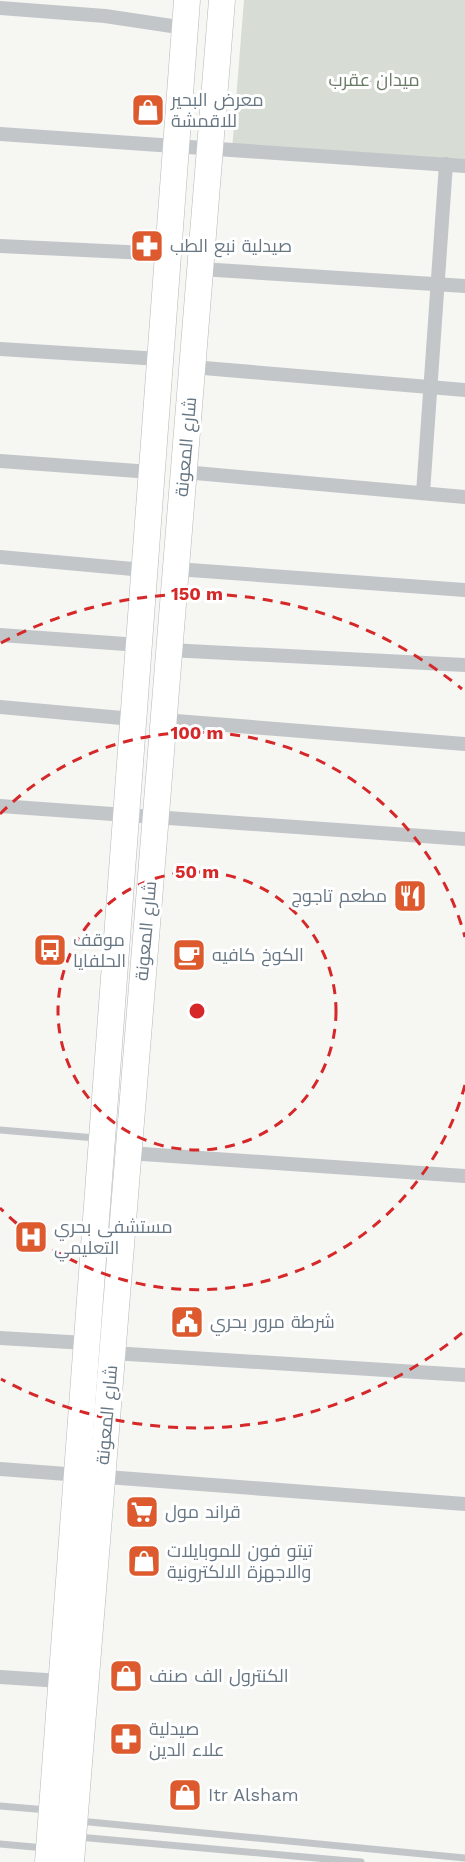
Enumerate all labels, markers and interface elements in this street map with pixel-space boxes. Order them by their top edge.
park label: ميدان عقرب [328,69,420,91]
place label: معرض البحير للاقمشة [170,89,264,131]
shop icon: معرض البحير للاقمشة [130,92,166,128]
pharmacy icon: صيدلية نبع الطب [129,228,165,264]
place label: صيدلية نبع الطب [170,235,292,258]
street label: شارع المعونة [171,396,202,498]
text: 150 m [171,583,223,604]
text: 100 m [170,722,224,743]
text: 50 m [175,861,219,882]
restaurant icon: مطعم تاجوج [392,878,428,914]
street label: شارع المعونة [131,880,162,982]
place label: مطعم تاجوج [292,885,387,908]
place label: موقف الحلفايا [73,929,126,971]
bus stop icon: موقف الحلفايا [32,932,68,968]
cafe icon: الكوخ كافيه [171,937,207,973]
place label: الكوخ كافيه [212,944,304,967]
centre of rings [187,1001,207,1021]
place label: مستشفى بحري التعليمي [54,1216,173,1262]
hospital icon: مستشفى بحري التعليمي [13,1219,49,1255]
public building icon: شرطة مرور بحري [169,1304,205,1340]
place label: شرطة مرور بحري [210,1311,335,1336]
street label: شارع المعونة [92,1364,123,1466]
supermarket icon: قراند مول [124,1494,160,1530]
place label: قراند مول [165,1501,241,1523]
place label: تيتو فون للموبايلات والاجهزة الالكترونية [167,1540,313,1583]
shop icon: تيتو فون للموبايلات والاجهزة الالكترونية [126,1543,162,1579]
shop icon: الكنترول الف صنف [108,1658,144,1694]
place label: الكنترول الف صنف [149,1665,289,1687]
place label: صيدلية علاء الدين [149,1718,224,1761]
pharmacy icon: صيدلية علاء الدين [108,1721,144,1757]
shop icon: Itr Alsham [167,1777,203,1813]
place label: Itr Alsham [208,1784,299,1805]

